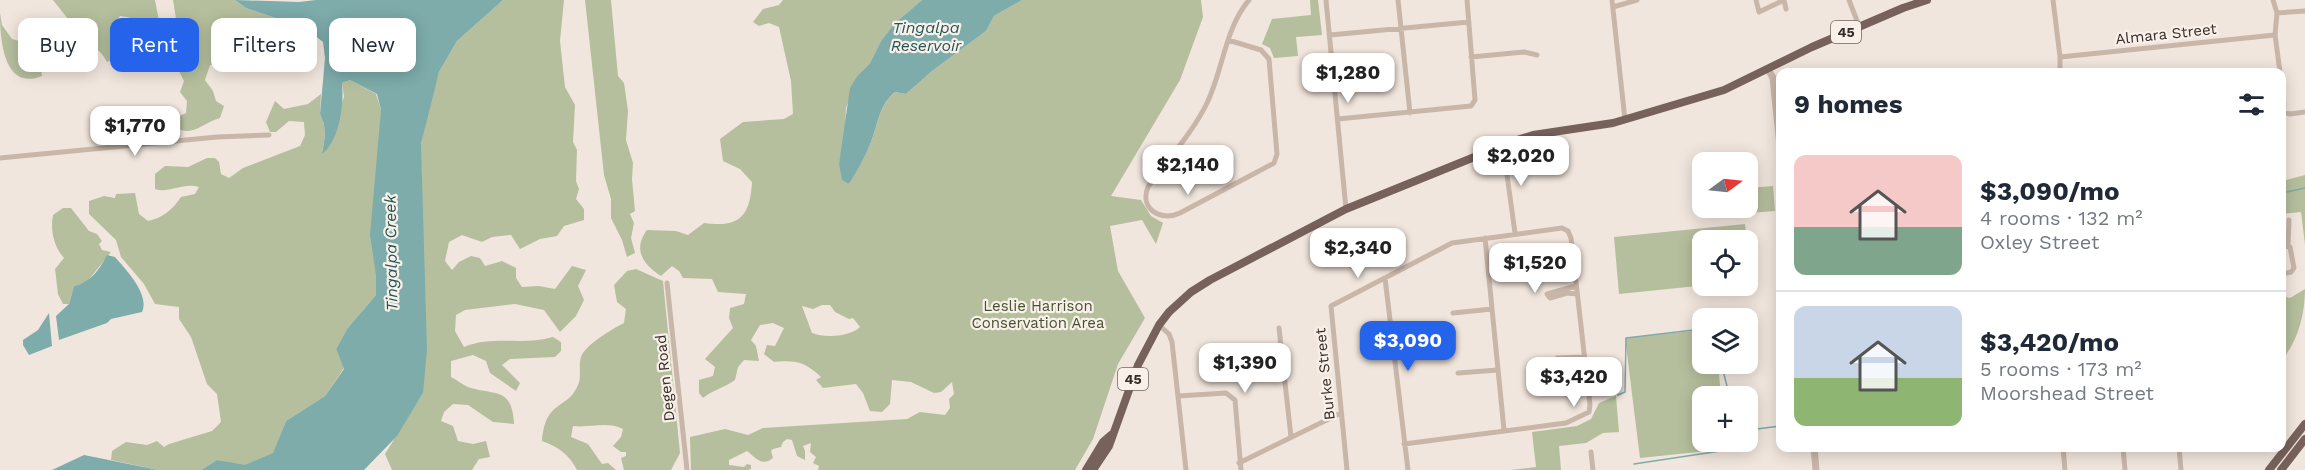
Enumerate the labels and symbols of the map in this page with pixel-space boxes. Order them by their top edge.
water label: Tingalpa Reservoir [891,18,962,55]
street label: Almara Street [2115,20,2218,48]
road number: 45 [1831,21,1861,43]
pin: $1,280 [1299,53,1397,104]
pin: $1,770 [86,106,184,157]
pin: $2,020 [1472,136,1570,187]
pin: $2,140 [1139,145,1237,196]
north arrow [1692,152,1758,218]
water label: Tingalpa Creek [380,193,402,311]
pin: $2,340 [1309,228,1407,279]
pin: $1,520 [1486,243,1584,294]
park label: Leslie Harrison Conservation Area [971,297,1105,332]
pin: $3,090 [1359,321,1457,372]
street label: Burke Street [1311,326,1339,421]
street label: Degen Road [651,334,679,422]
pin: $1,390 [1196,343,1294,394]
pin: $3,420 [1525,357,1623,408]
road number: 45 [1118,368,1148,390]

